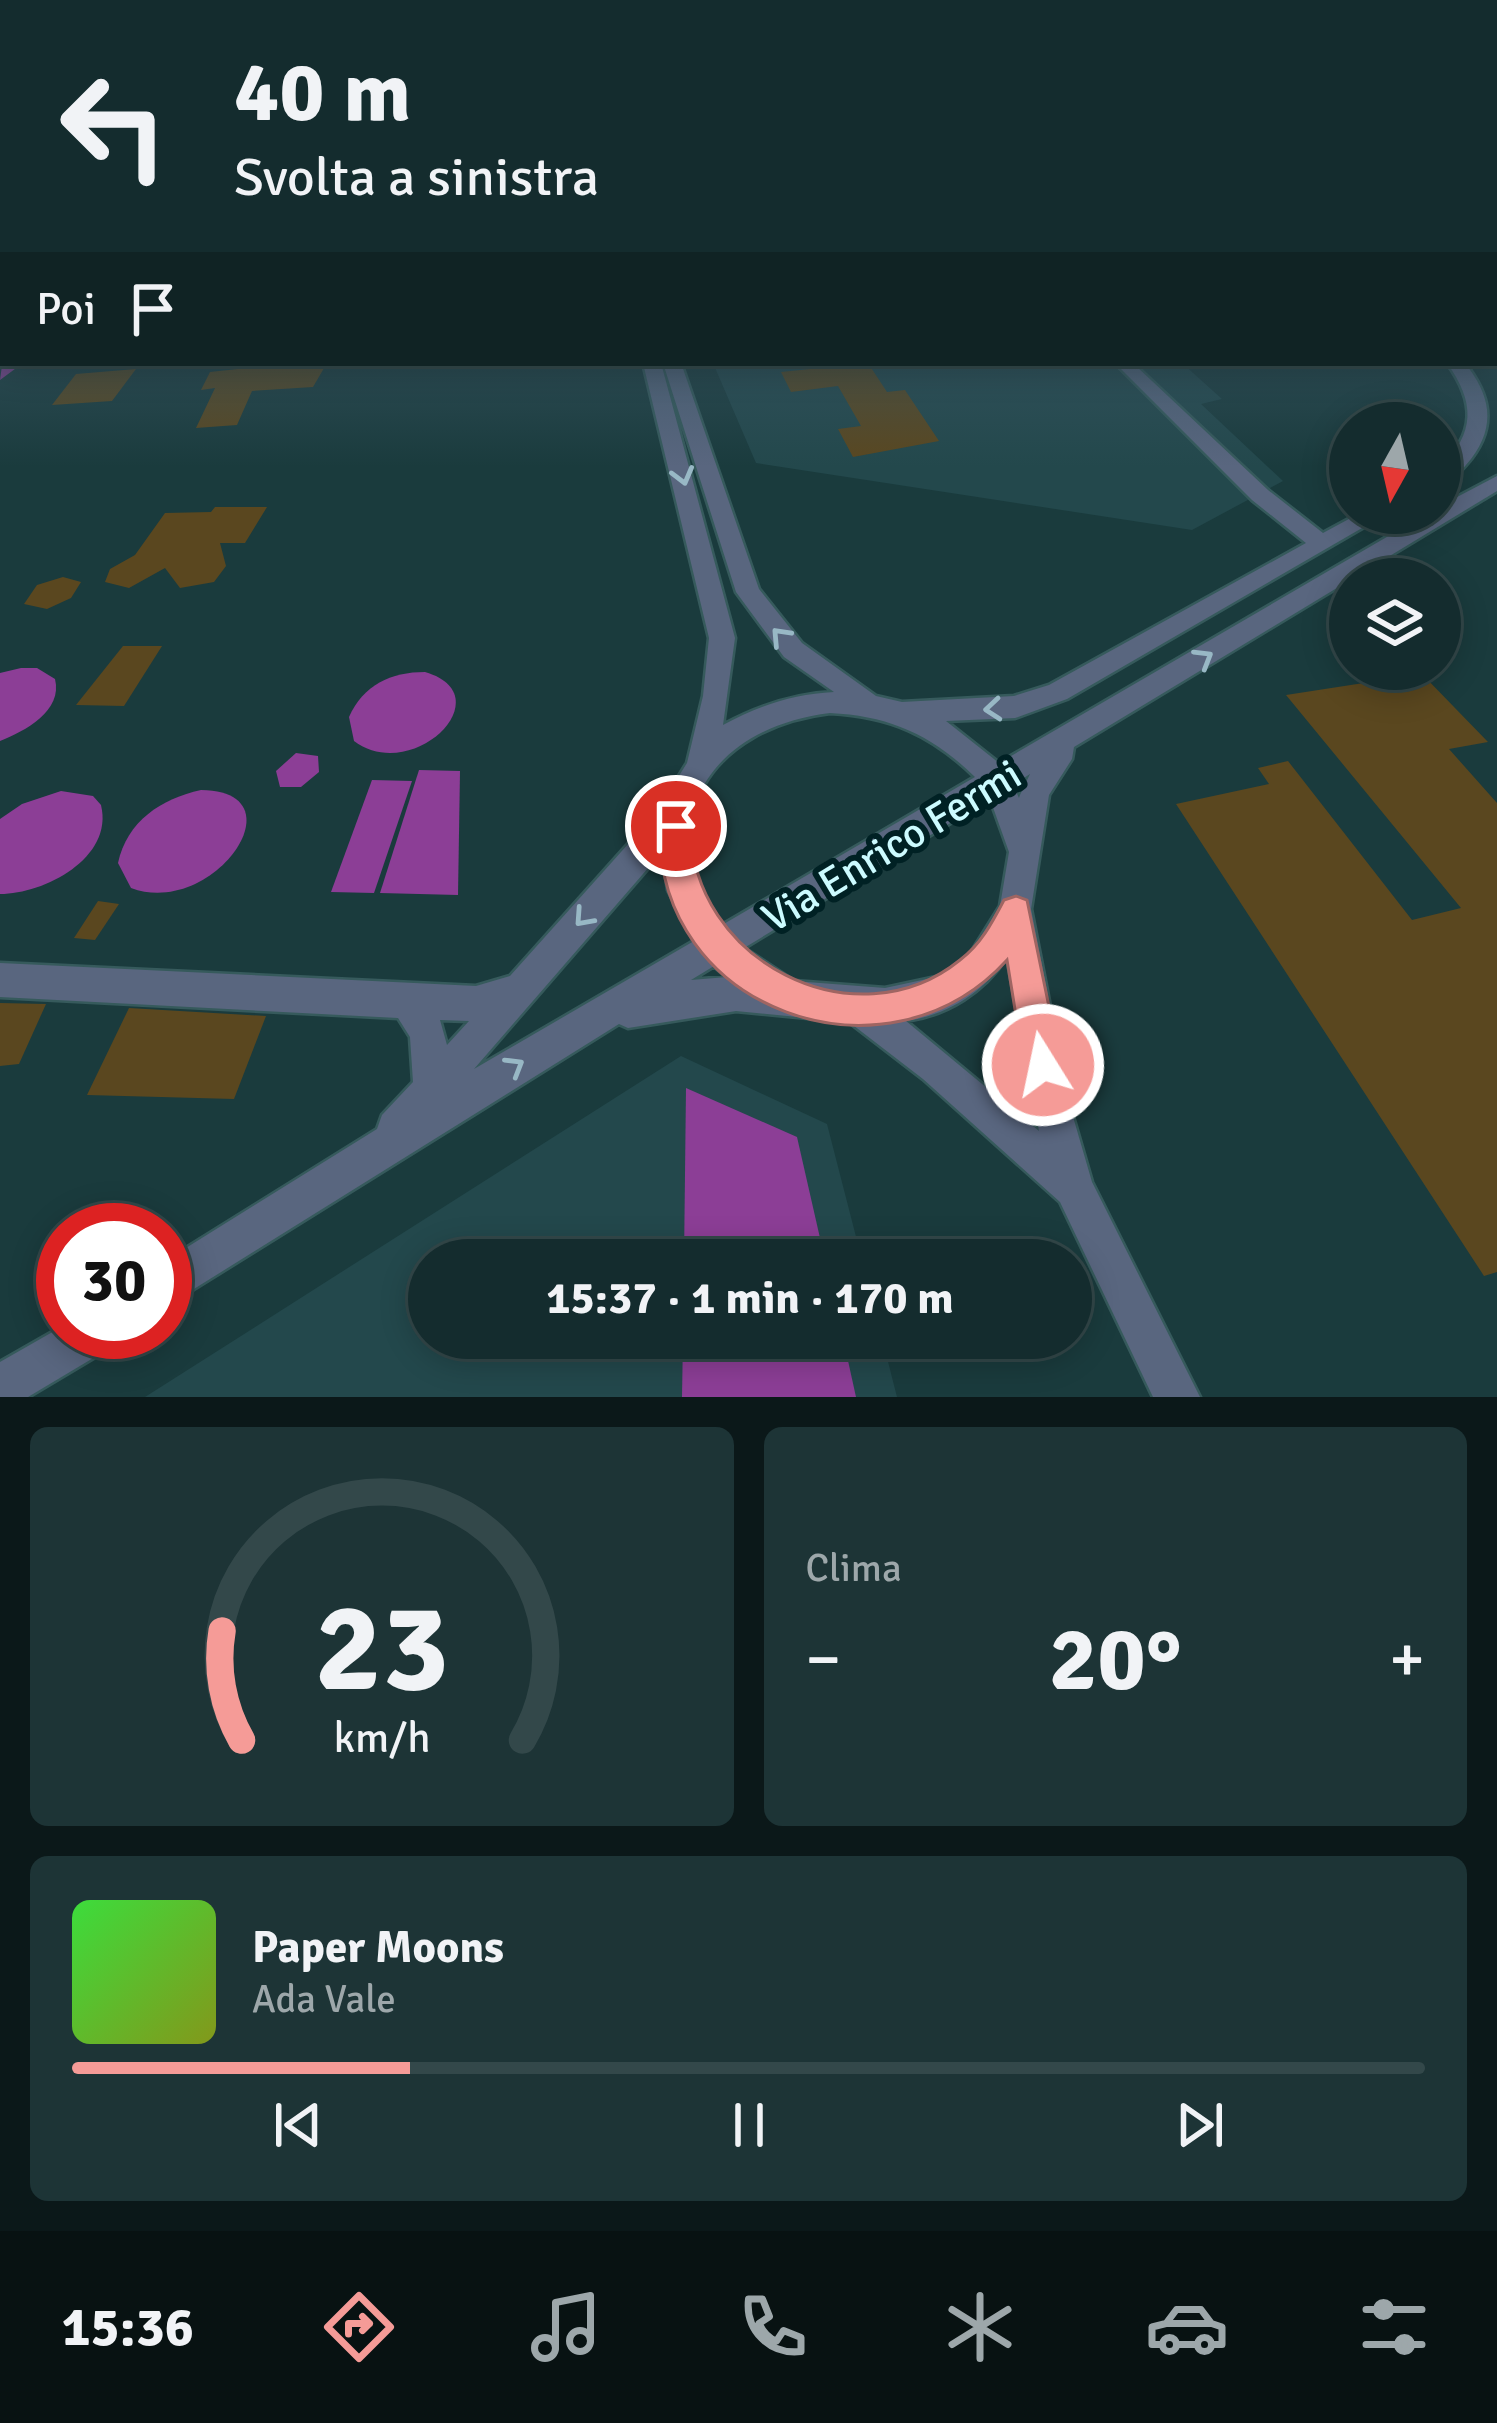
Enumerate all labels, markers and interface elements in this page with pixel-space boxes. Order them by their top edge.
text: 40 m [234,41,411,145]
icon: left [36,48,192,204]
text: Svolta a sinistra [234,144,599,211]
icon: arrive [120,276,186,342]
text: Poi [36,282,96,337]
north arrow [1329,402,1461,534]
map controls [1329,402,1461,690]
one-way arrow [669,465,694,485]
button: layers [1329,558,1461,690]
one-way arrow [772,628,794,649]
one-way arrow [1191,650,1213,673]
one-way arrow [983,696,1002,722]
street label: Via Enrico Fermi [753,749,1030,944]
pin [625,775,727,877]
icon: arrive [643,793,709,859]
one-way arrow [576,905,597,926]
position arrow [980,1002,1106,1128]
one-way arrow [502,1058,524,1081]
speed limit sign: 30 [36,1203,192,1359]
text: 15:37 · 1 min · 170 m [546,1271,954,1326]
text: Clima [806,1544,902,1592]
text: 23 [314,1572,449,1725]
text: 20° [1049,1604,1182,1715]
text: − [806,1619,841,1700]
text: + [1389,1619,1425,1700]
text: km/h [333,1711,430,1764]
text: Paper Moons [252,1920,504,1975]
text: Ada Vale [252,1975,396,2023]
icon: previous [265,2092,331,2158]
icon: pause [716,2092,782,2158]
icon: next [1167,2092,1233,2158]
icon: directions [317,2285,401,2369]
icon: music [524,2285,608,2369]
icon: phone [731,2285,815,2369]
icon: climate [938,2285,1022,2369]
icon: car [1145,2285,1229,2369]
icon: filters [1352,2285,1436,2369]
text: 15:36 [61,2294,194,2361]

